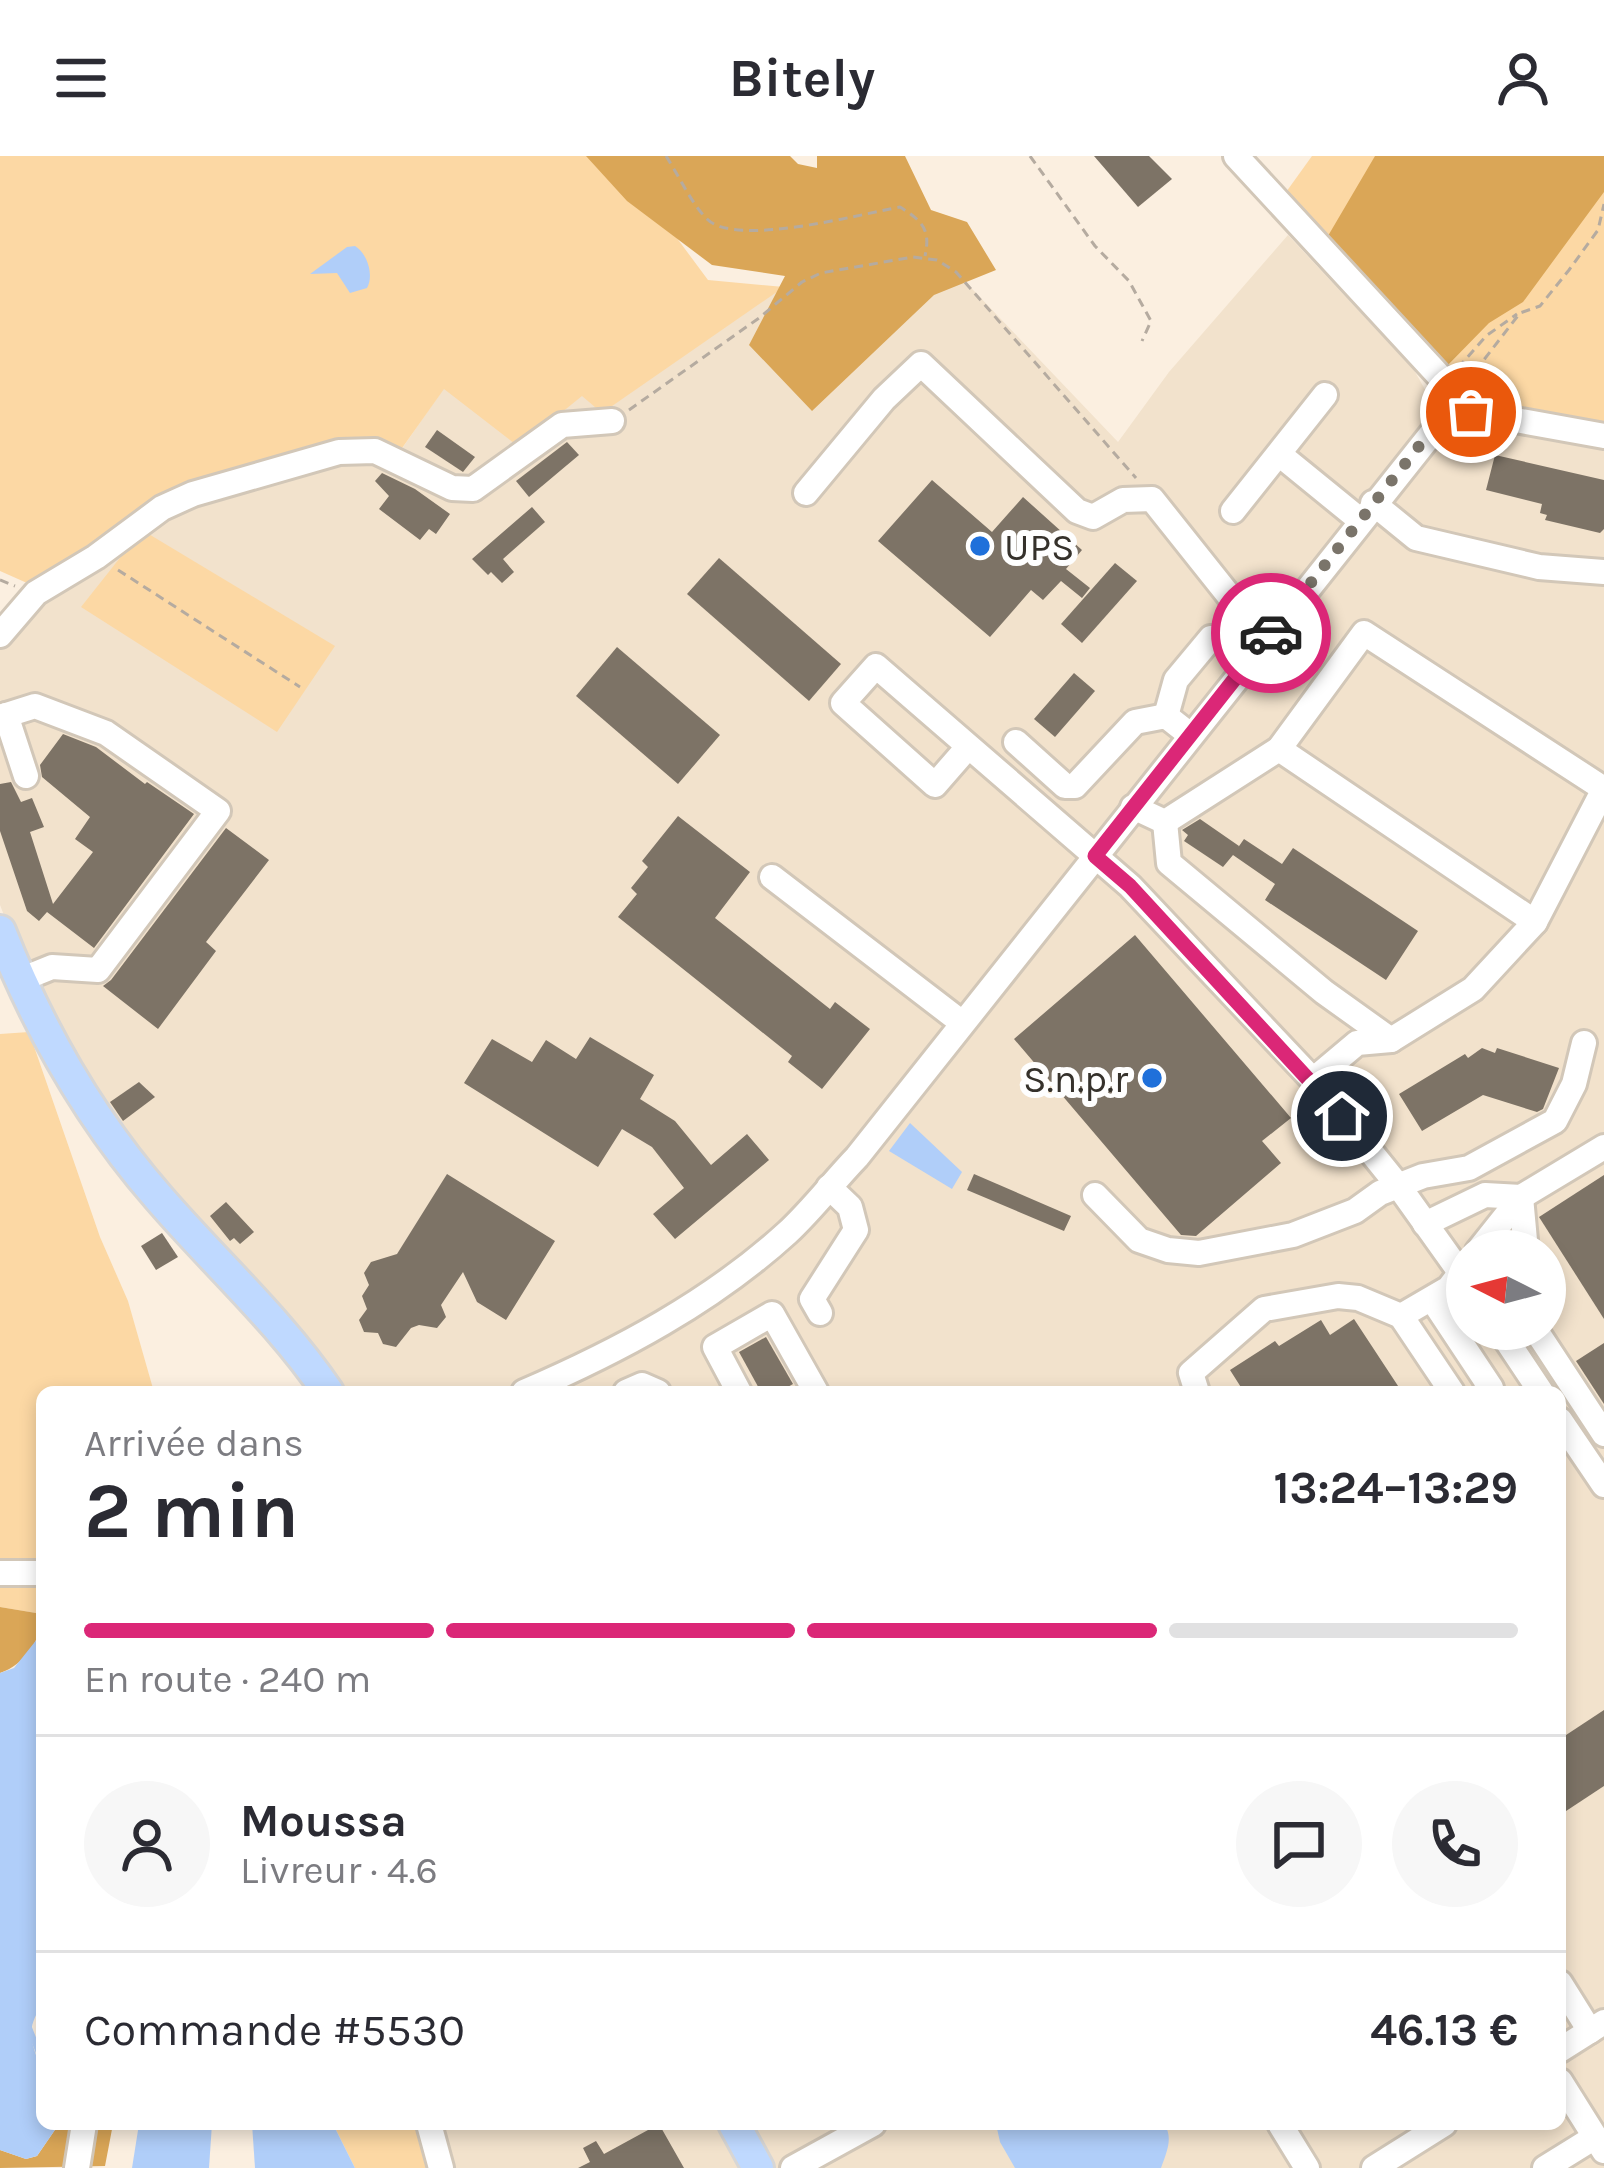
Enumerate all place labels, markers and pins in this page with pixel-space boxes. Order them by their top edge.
pin [1420,361,1522,463]
place label: UPS [1004,524,1075,570]
marker: UPS [967,533,993,559]
place label: S.n.p.r [1023,1056,1129,1102]
marker: S.n.p.r [1139,1065,1165,1091]
pin [1291,1065,1393,1167]

